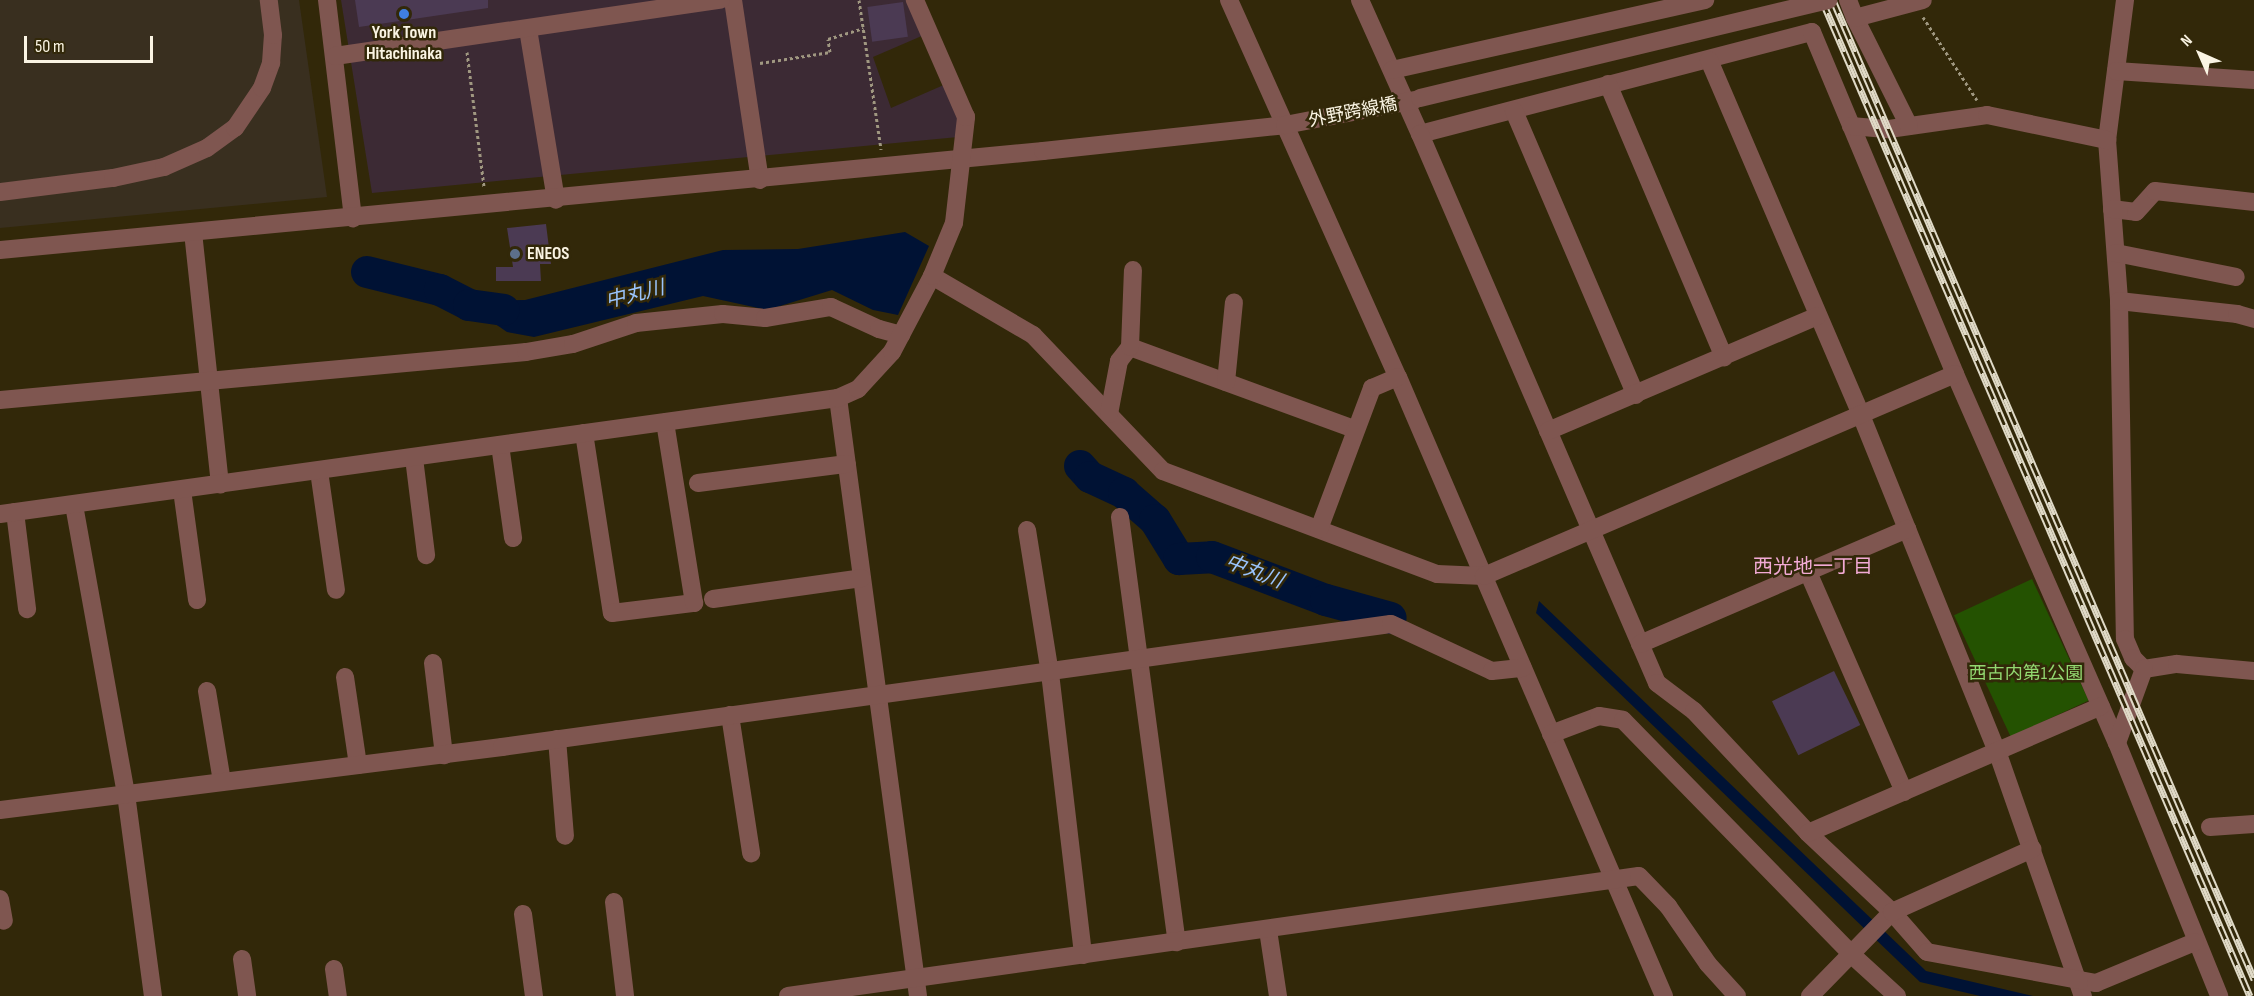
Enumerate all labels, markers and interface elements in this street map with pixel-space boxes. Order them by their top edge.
marker: York Town Hitachinaka [397,7,411,21]
place label: York Town Hitachinaka [366,23,442,66]
scale bar [27,24,156,62]
north arrow [2170,24,2230,84]
text: N [2177,31,2197,51]
text: 50 m [35,36,65,57]
street label: 外野跨線橋 [1307,94,1399,132]
place label: ENEOS [527,243,569,265]
marker: ENEOS [508,247,522,261]
water label: 中丸川 [603,276,667,314]
water label: 中丸川 [1222,550,1286,594]
district label: 西光地一丁目 [1753,555,1873,579]
park label: 西古内第1公園 [1969,663,2083,685]

